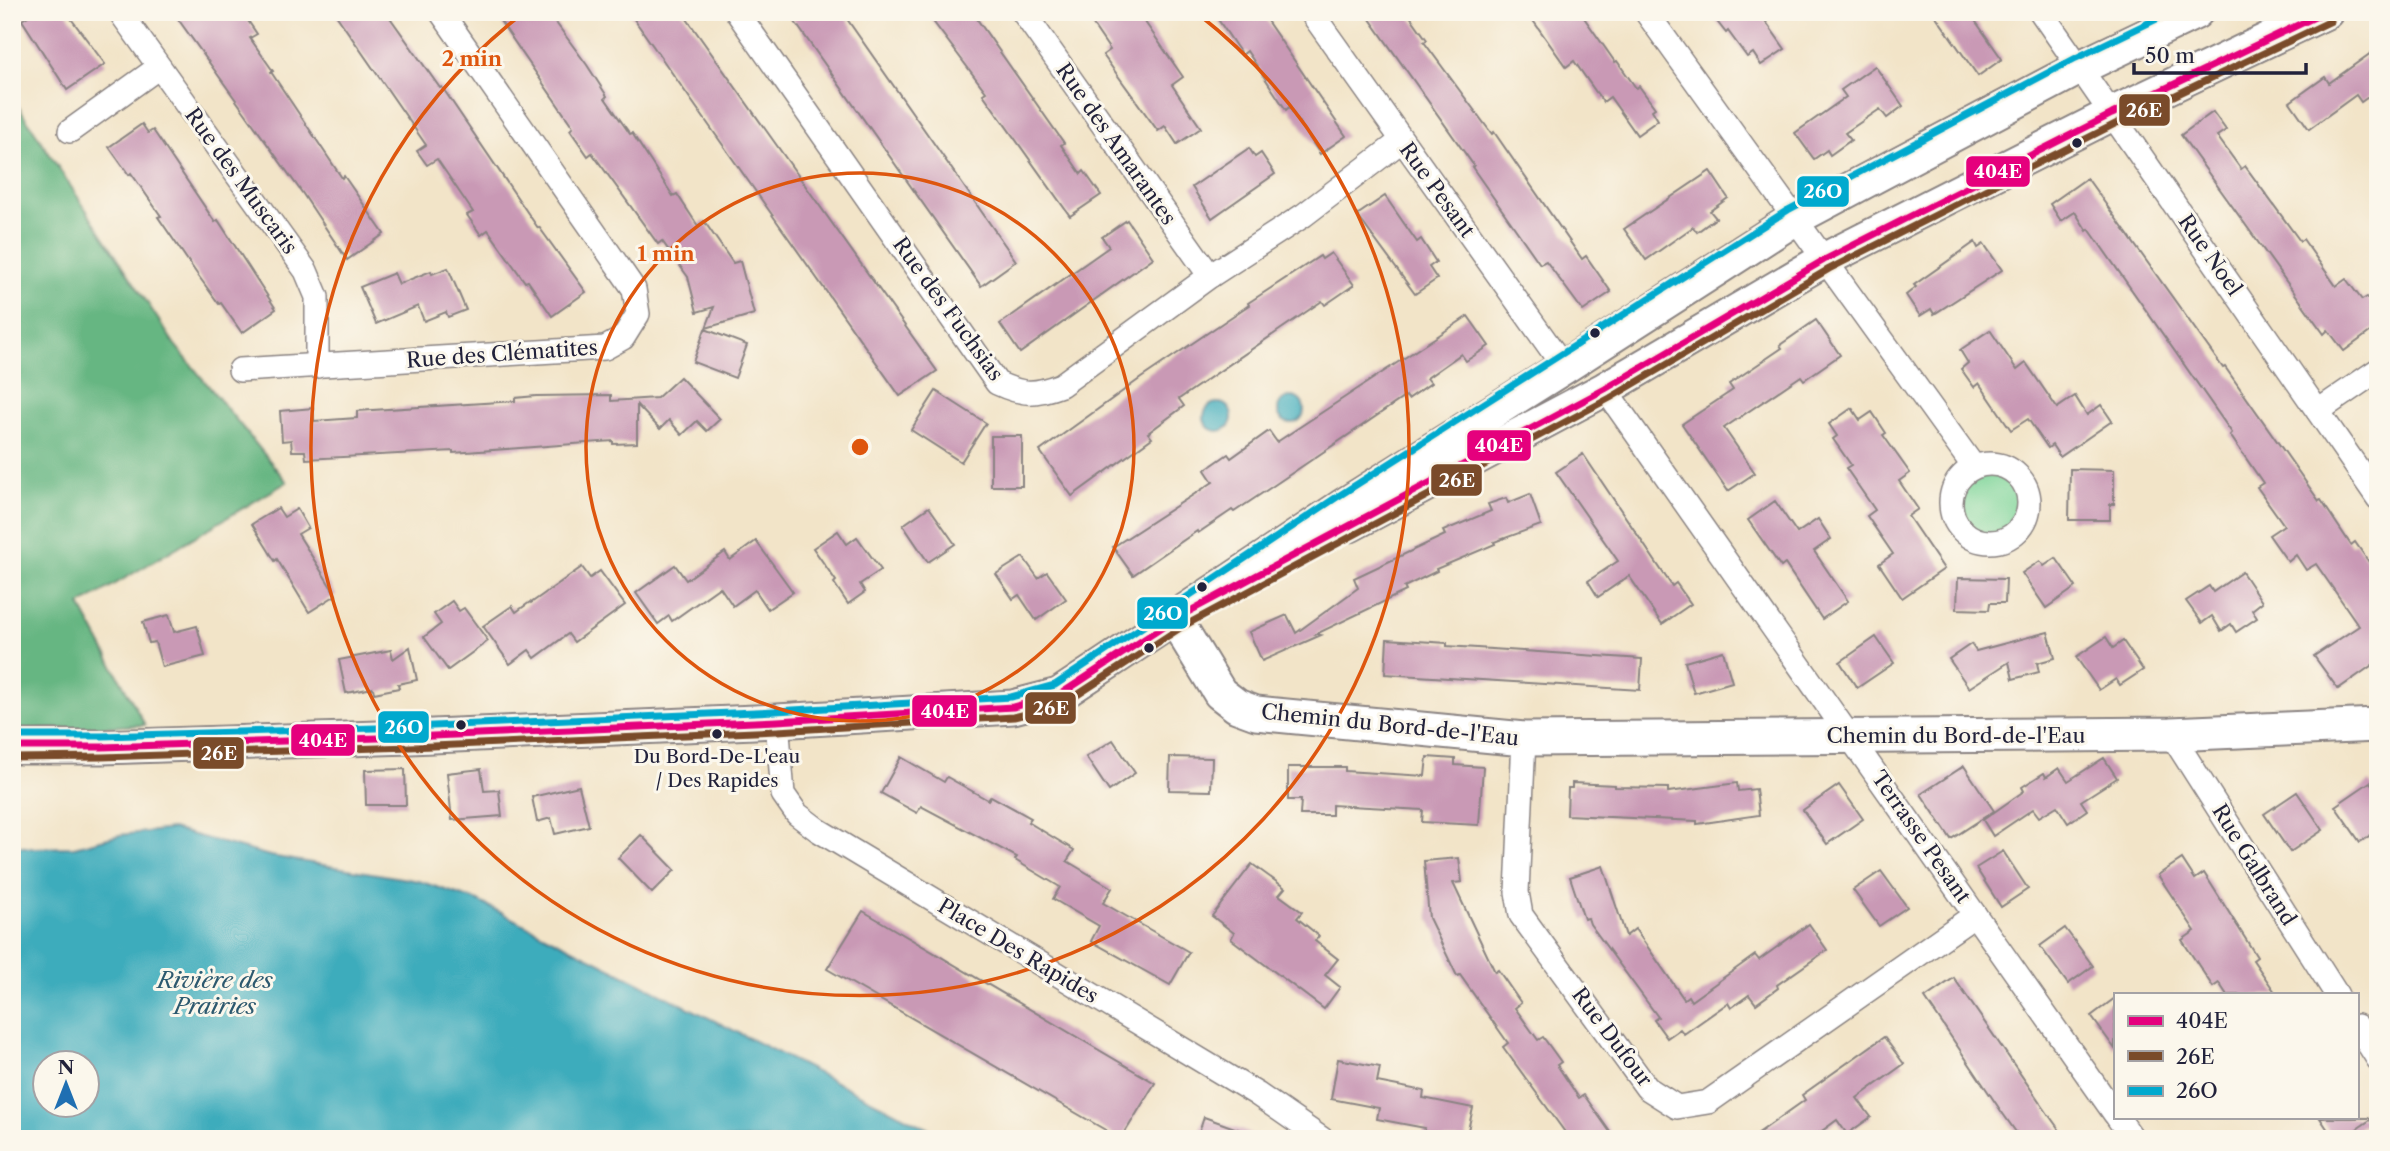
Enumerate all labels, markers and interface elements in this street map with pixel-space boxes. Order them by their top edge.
scale bar [2134,32,2306,76]
text: 50 m [2145,43,2195,68]
text: 2 min [442,46,503,71]
street label: Rue des Amarantes [1051,58,1182,229]
line badge: 26E [2118,93,2171,127]
text: 26E [2126,99,2162,122]
street label: Rue des Muscaris [180,103,303,259]
unlabelled marker [2070,136,2084,150]
street label: Rue Pesant [1395,137,1481,243]
line badge: 404E [1965,155,2031,188]
text: 404E [1974,160,2022,183]
line badge: 26O [1796,175,1850,208]
text: 26O [1804,180,1842,203]
street label: Rue Noel [2173,209,2247,300]
street label: Rue des Fuchsias [888,232,1009,385]
text: 1 min [637,241,695,266]
unlabelled marker [1588,326,1602,340]
street label: Rue des Clématites [405,334,599,373]
line badge: 404E [1466,429,1532,462]
text: 404E [1475,434,1523,457]
centre of rings [848,435,872,459]
line badge: 26E [1430,463,1483,497]
text: 26E [1439,469,1475,492]
unlabelled marker [1195,580,1209,594]
line badge: 26O [1136,596,1189,630]
text: 26O [1144,602,1182,625]
unlabelled marker [1142,641,1156,655]
line badge: 26E [1024,691,1077,725]
line badge: 404E [911,694,978,728]
text: 26E [1033,697,1069,720]
street label: Chemin du Bord-de-l'Eau [1260,699,1520,750]
text: 404E [921,700,969,723]
line badge: 26O [377,710,430,744]
text: 26O [385,716,423,739]
unlabelled marker [454,718,468,732]
line badge: 404E [290,723,356,757]
street label: Chemin du Bord-de-l'Eau [1826,723,2086,748]
marker: Du Bord-De-L'eau / Des Rapides [710,727,724,741]
text: 404E [299,729,347,752]
line badge: 26E [192,736,245,770]
text: 26E [201,742,237,765]
place label: Du Bord-De-L'eau / Des Rapides [634,745,801,792]
street label: Terrasse Pesant [1867,766,1977,908]
street label: Rue Galbrand [2207,799,2302,930]
street label: Place Des Rapides [934,893,1103,1008]
water label: Rivière des Prairies [155,966,274,1020]
street label: Rue Dufour [1567,982,1658,1091]
legend [2114,993,2358,1120]
text: 404E [2176,1008,2228,1033]
text: 26E [2176,1044,2215,1069]
north arrow [32,1050,102,1120]
text: N [58,1056,74,1079]
text: 26O [2176,1078,2218,1103]

